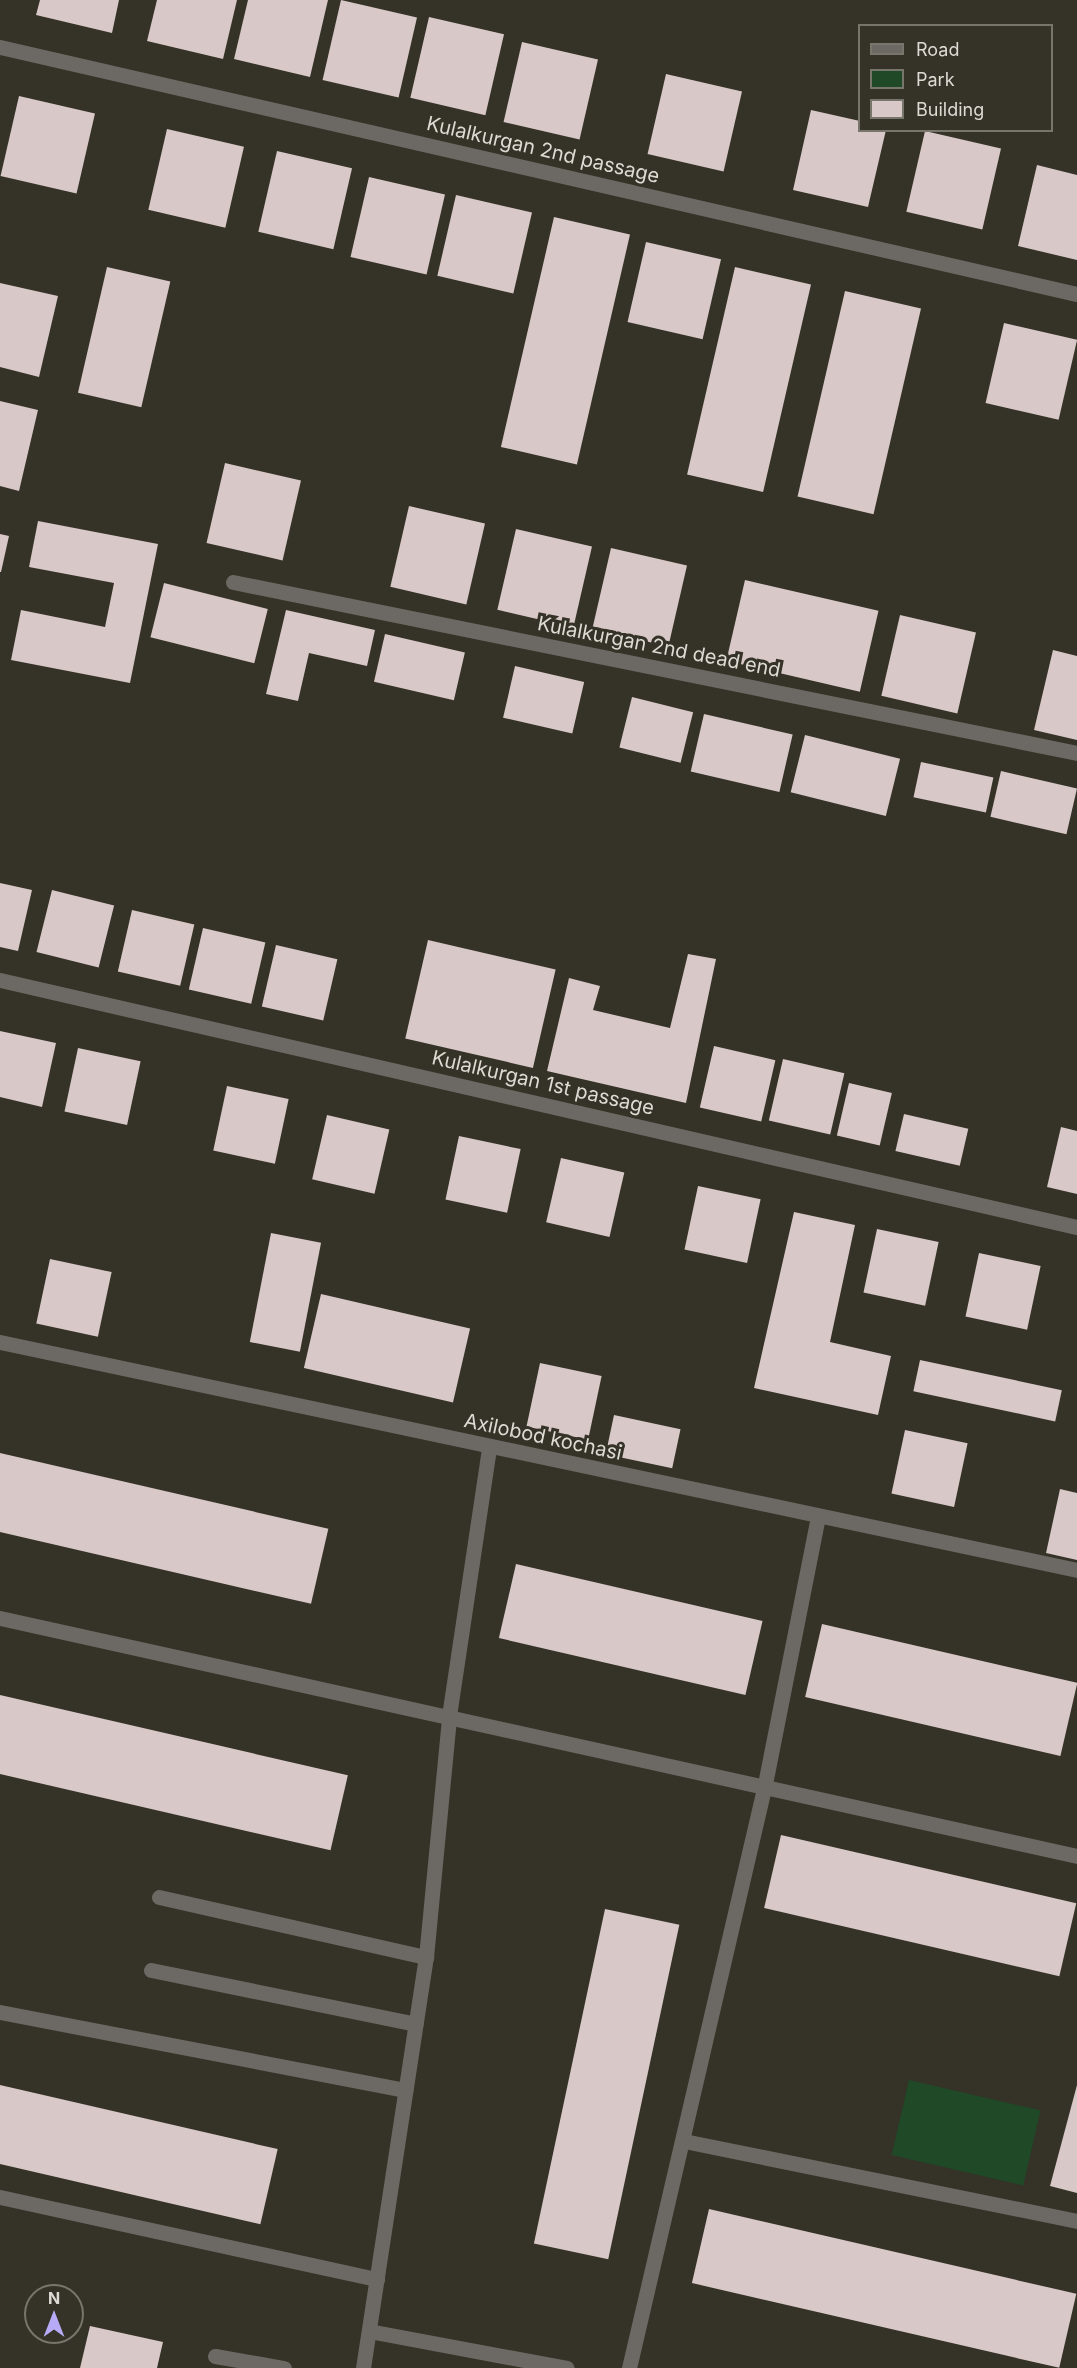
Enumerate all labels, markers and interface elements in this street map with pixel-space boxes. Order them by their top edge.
legend [858,24,1053,132]
text: Road [916,39,959,60]
text: Park [916,69,955,90]
text: Building [916,99,984,120]
street label: Kulalkurgan 2nd passage [424,112,662,188]
street label: Kulalkurgan 2nd dead end [535,612,783,682]
street label: Kulalkurgan 1st passage [430,1046,656,1120]
street label: Axilobod kochasi [462,1409,624,1465]
north arrow [24,2284,84,2344]
text: N [48,2288,60,2308]

